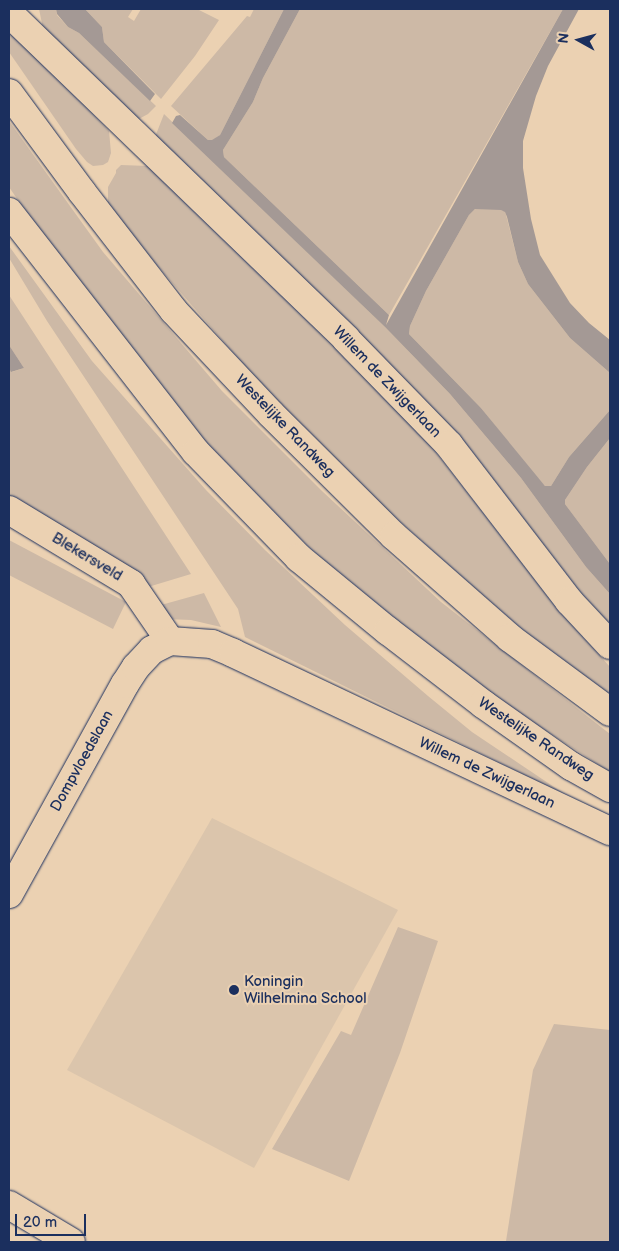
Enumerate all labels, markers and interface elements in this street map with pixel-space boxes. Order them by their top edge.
north arrow [554,15,604,65]
text: N [555,32,573,44]
street label: Willem de Zwijgerlaan [329,323,445,441]
street label: Westelijke Randweg [231,371,339,481]
street label: Blekersveld [49,529,125,585]
street label: Westelijke Randweg [475,694,597,784]
street label: Dompvloedslaan [47,707,117,815]
street label: Willem de Zwijgerlaan [416,734,558,812]
place label: Koningin Wilhelmina School [244,972,367,1007]
marker: Koningin Wilhelmina School [228,984,240,996]
scale bar [18,1204,89,1236]
text: 20 m [23,1213,57,1232]

